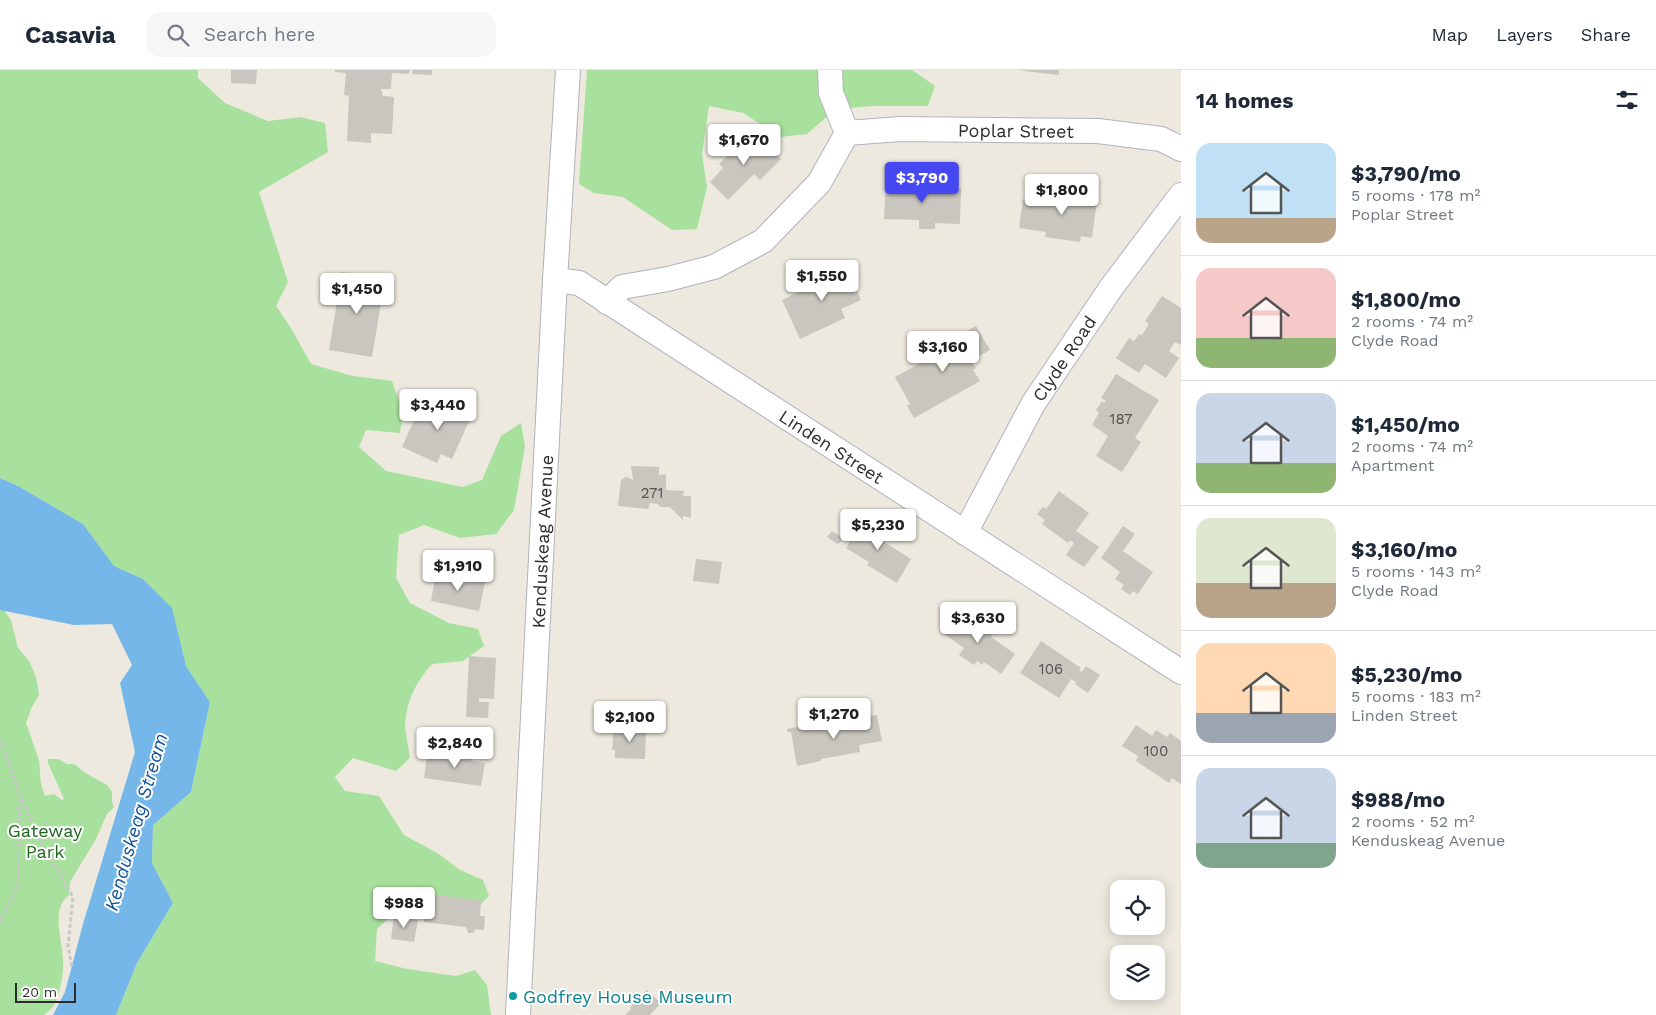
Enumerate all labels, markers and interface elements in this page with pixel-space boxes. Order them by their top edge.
search box [146,12,496,57]
text: Casavia [25,21,116,49]
icon: search [164,21,192,49]
text: Search here [204,23,315,46]
text: Map [1431,24,1468,45]
text: Layers [1496,24,1553,45]
text: Share [1581,24,1631,45]
icon: filters [1613,86,1641,114]
text: 14 homes [1196,88,1293,113]
street label: Poplar Street [958,119,1074,141]
pin: $1,670 [703,124,785,166]
text: $1,670 [719,130,769,149]
text: $3,790/mo [1351,161,1461,186]
pin: $3,790 [881,162,963,204]
icon: home [1236,163,1296,223]
text: $3,790 [896,168,948,187]
pin: $1,800 [1021,174,1103,216]
text: $1,800 [1036,180,1088,199]
text: 5 rooms · 178 m² [1351,186,1480,205]
text: Poplar Street [1351,205,1454,224]
pin: $1,550 [781,260,863,302]
text: $1,550 [797,266,847,285]
pin: $1,450 [316,272,398,315]
text: $1,450 [331,279,383,298]
text: $1,800/mo [1351,287,1461,312]
icon: home [1236,288,1296,348]
street label: Clyde Road [1028,311,1100,405]
text: 2 rooms · 74 m² [1351,312,1473,331]
pin: $3,160 [902,330,984,373]
text: Clyde Road [1351,331,1439,350]
text: $3,160 [918,337,968,356]
pin: $3,440 [397,388,479,431]
text: $3,440 [410,395,466,414]
street label: Linden Street [776,405,888,488]
house number: 187 [1110,410,1132,428]
text: $1,450/mo [1351,412,1460,437]
icon: home [1236,413,1296,473]
text: 2 rooms · 74 m² [1351,437,1473,456]
street label: Kenduskeag Avenue [527,454,557,629]
text: Apartment [1351,456,1434,475]
house number: 271 [641,484,663,502]
pin: $5,230 [837,508,919,551]
text: $5,230 [851,515,905,534]
text: $3,160/mo [1351,537,1457,562]
icon: home [1236,538,1296,598]
pin: $1,910 [417,550,499,592]
text: $1,910 [434,556,482,575]
text: 5 rooms · 143 m² [1351,562,1481,581]
text: Clyde Road [1351,581,1439,600]
pin: $3,630 [937,602,1019,644]
text: $3,630 [951,608,1005,627]
house number: 106 [1039,660,1063,678]
text: $5,230/mo [1351,662,1462,687]
icon: home [1236,663,1296,723]
text: 5 rooms · 183 m² [1351,687,1481,706]
pin: $1,270 [793,698,875,740]
pin: $2,100 [589,700,671,743]
text: $1,270 [809,704,859,723]
text: Linden Street [1351,706,1458,725]
text: $2,100 [605,707,655,726]
pin: $2,840 [414,726,496,769]
water label: Kenduskeag Stream [100,730,172,914]
text: $2,840 [427,733,483,752]
house number: 100 [1144,742,1168,760]
text: $988/mo [1351,787,1445,812]
icon: home [1236,788,1296,848]
text: 2 rooms · 52 m² [1351,812,1475,831]
park label: Gateway Park [8,820,83,862]
text: Kenduskeag Avenue [1351,831,1505,850]
map controls [1110,880,1165,1000]
button: locate [1110,880,1165,935]
pin: $988 [374,886,434,929]
text: $988 [384,893,424,912]
button: layers [1110,945,1165,1000]
scale bar [15,980,76,1003]
text: 20 m [22,984,57,1000]
place label: Godfrey House Museum [523,986,733,1007]
marker: Godfrey House Museum [507,990,519,1002]

